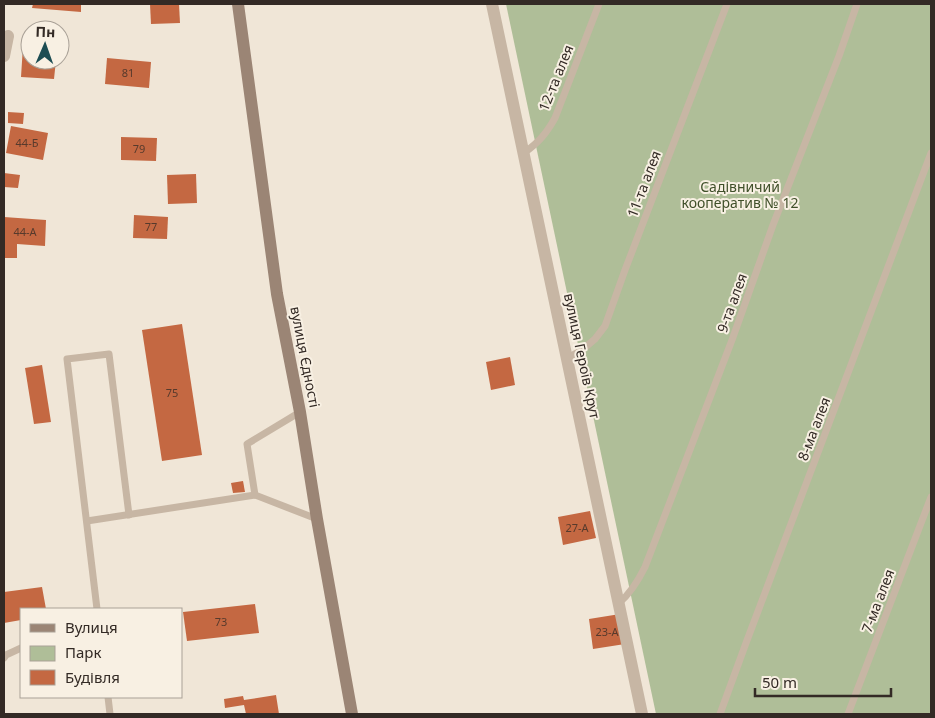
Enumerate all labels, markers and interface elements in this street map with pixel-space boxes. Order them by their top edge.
north arrow [20,20,70,70]
text: Пн [35,22,56,41]
street label: 12-та алея [534,42,577,114]
house number: 81 [122,65,134,80]
house number: 44-Б [16,135,39,150]
house number: 79 [133,141,145,156]
street label: 11-та алея [622,148,665,220]
park label: Садівничий кооператив № 12 [682,177,798,212]
house number: 77 [145,219,157,234]
house number: 44-А [13,224,38,239]
street label: 9-та алея [712,271,751,335]
street label: вулиця Героїв Крут [560,291,605,421]
street label: вулиця Єдності [286,305,325,409]
house number: 75 [166,385,178,400]
street label: 8-ма алея [793,394,834,463]
house number: 27-А [565,520,590,535]
street label: 7-ма алея [857,566,898,635]
legend [20,608,182,698]
house number: 73 [215,614,227,629]
text: Вулиця [65,617,118,637]
house number: 23-А [595,624,620,639]
text: Парк [65,642,101,662]
scale bar [755,666,891,698]
text: Будівля [65,667,120,687]
text: 50 m [762,672,797,692]

